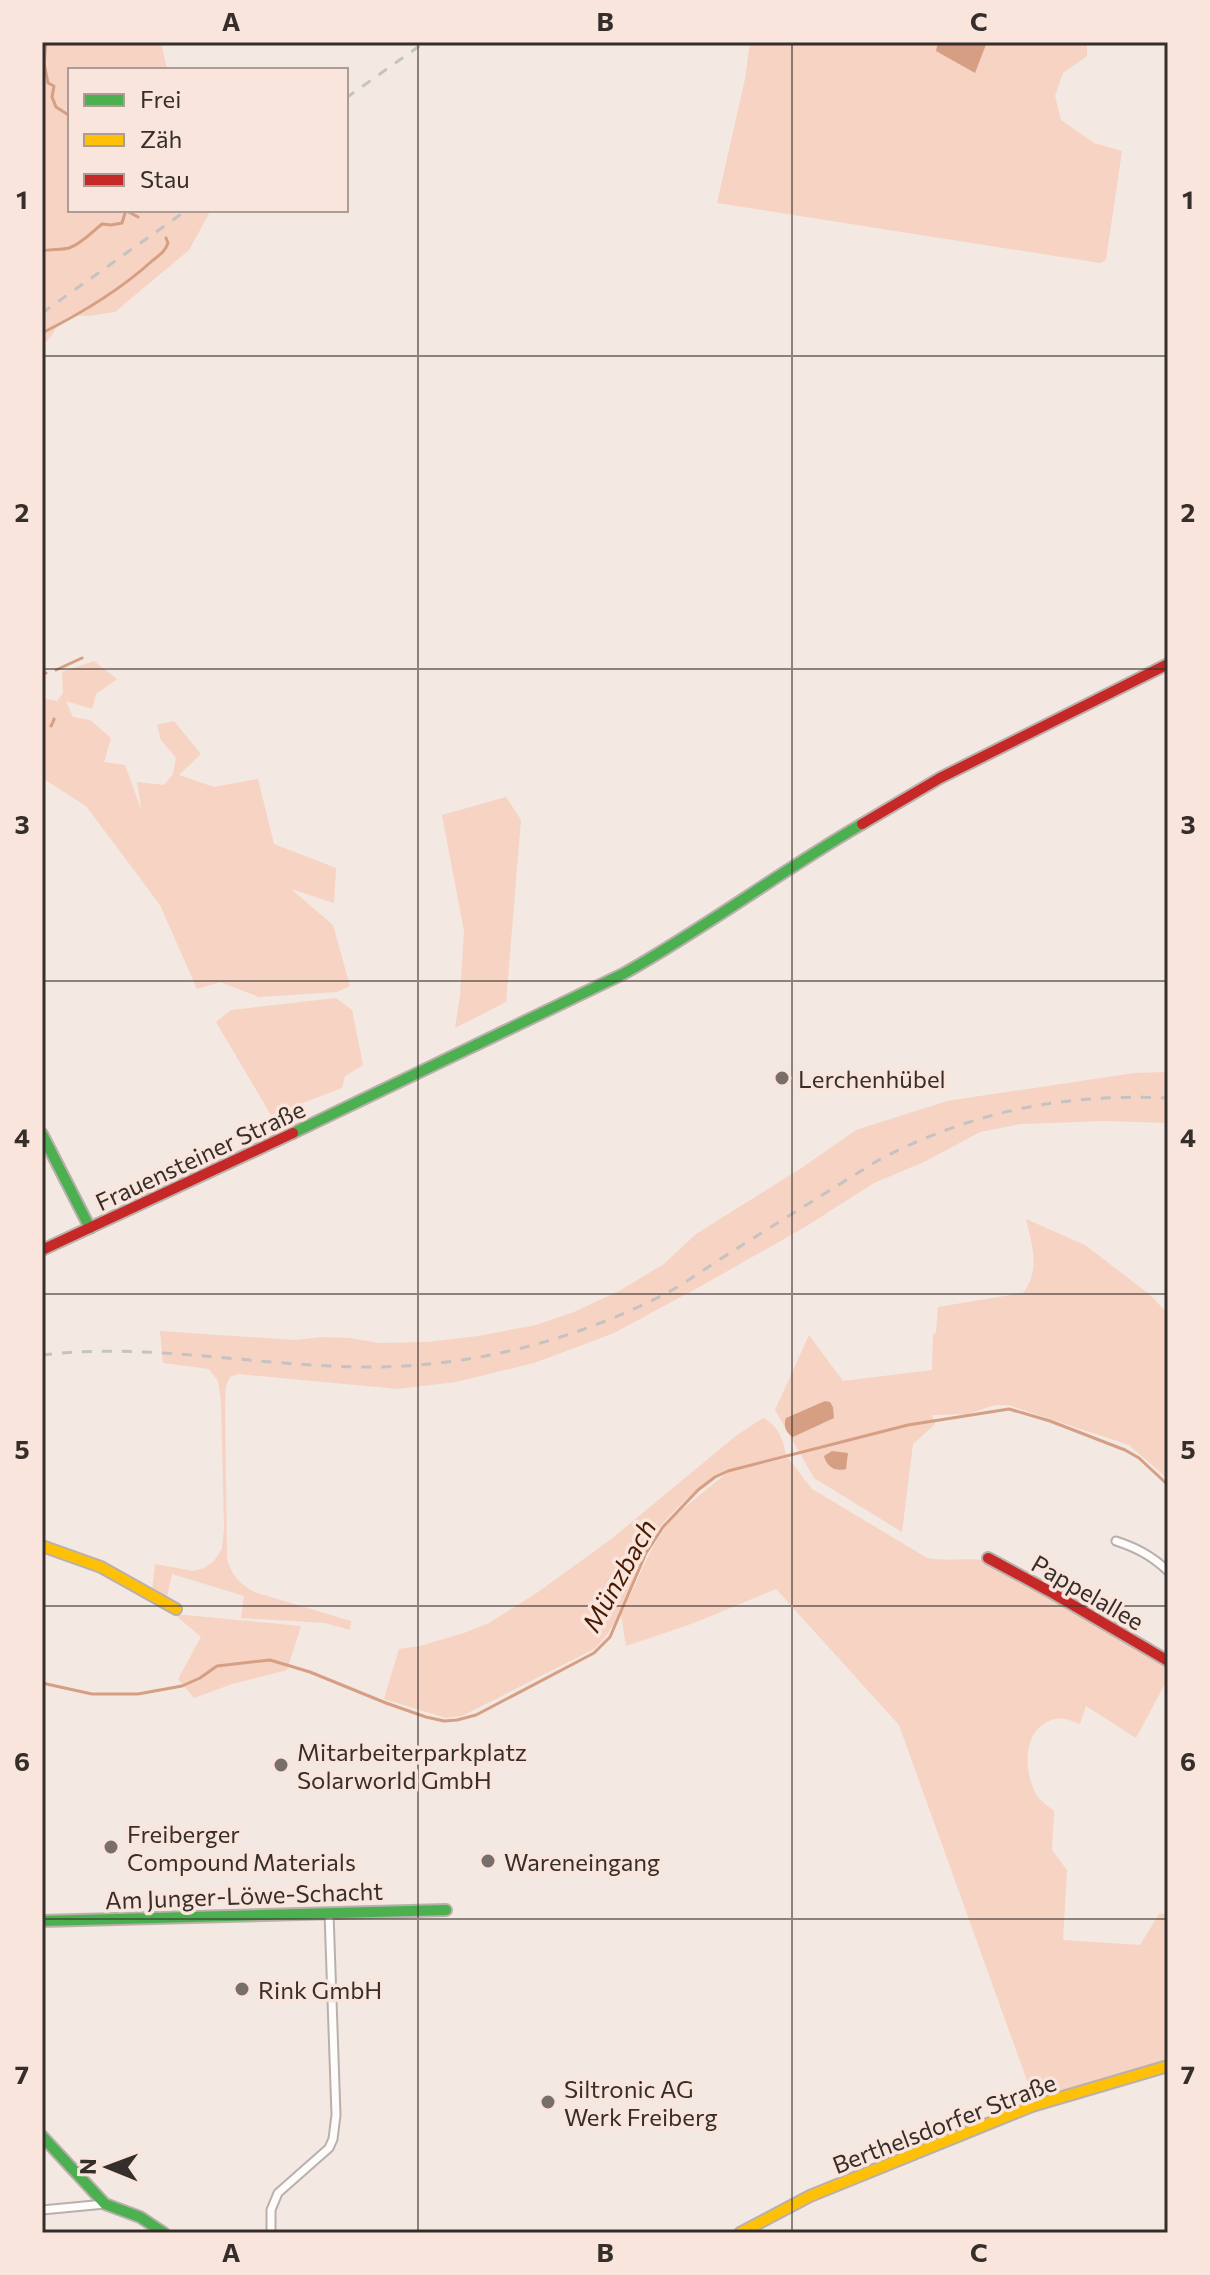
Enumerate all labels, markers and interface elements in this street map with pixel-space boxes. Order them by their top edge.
text: A [222,5,241,36]
text: B [596,5,614,36]
text: C [970,5,988,36]
legend [68,68,348,212]
text: Frei [140,84,181,113]
text: Zäh [140,124,182,153]
text: Stau [140,164,190,193]
text: 1 [16,183,28,214]
text: 1 [1182,183,1194,214]
text: 2 [15,496,29,527]
text: 2 [1181,496,1195,527]
text: 3 [14,808,30,839]
text: 3 [1180,808,1196,839]
place label: Lerchenhübel [798,1064,946,1093]
marker: Lerchenhübel [773,1069,791,1087]
street label: Frauensteiner Straße [91,1094,309,1216]
text: 4 [14,1121,30,1152]
text: 4 [1180,1121,1196,1152]
text: 5 [14,1433,30,1464]
text: 5 [1180,1433,1196,1464]
water label: Münzbach [574,1513,662,1637]
street label: Pappelallee [1027,1548,1149,1636]
place label: Mitarbeiterparkplatz Solarworld GmbH [297,1737,527,1794]
text: 6 [14,1745,30,1776]
text: 6 [1180,1745,1196,1776]
marker: Mitarbeiterparkplatz Solarworld GmbH [272,1756,290,1774]
place label: Freiberger Compound Materials [127,1819,356,1876]
marker: Freiberger Compound Materials [102,1838,120,1856]
place label: Wareneingang [504,1847,660,1876]
marker: Wareneingang [479,1852,497,1870]
street label: Am Junger-Löwe-Schacht [104,1876,384,1914]
place label: Rink GmbH [258,1975,382,2004]
marker: Rink GmbH [233,1980,251,1998]
text: 7 [15,2058,29,2089]
text: 7 [1181,2058,1195,2089]
street label: Berthelsdorfer Straße [828,2067,1060,2179]
place label: Siltronic AG Werk Freiberg [564,2074,718,2131]
marker: Siltronic AG Werk Freiberg [539,2093,557,2111]
north arrow [68,2127,148,2207]
text: N [74,2158,101,2175]
text: A [222,2236,241,2267]
text: B [596,2236,614,2267]
text: C [970,2236,988,2267]

